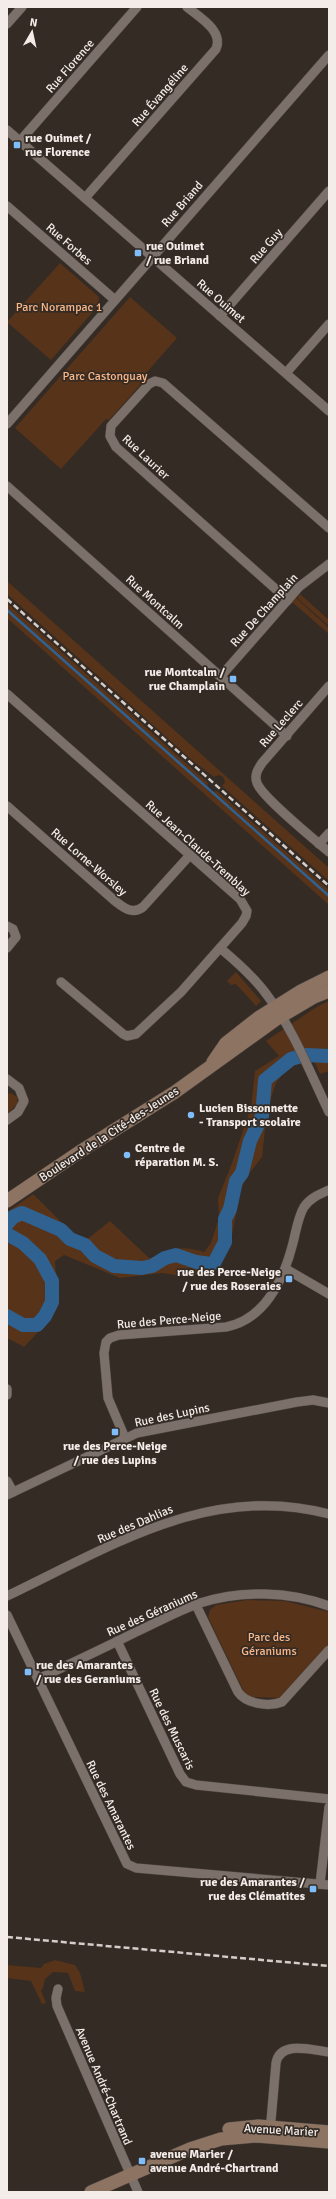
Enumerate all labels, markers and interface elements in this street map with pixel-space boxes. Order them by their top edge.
north arrow [12,12,52,52]
text: N [29,16,38,30]
street label: Rue Florence [43,36,98,96]
street label: Rue Évangéline [129,61,192,130]
place label: rue Ouimet / rue Florence [25,131,92,160]
marker: rue Ouimet / rue Florence [12,140,22,150]
street label: Rue Briand [158,178,206,230]
street label: Rue Forbes [43,220,95,269]
street label: Rue Guy [247,225,286,267]
place label: rue Ouimet / rue Briand [146,239,210,268]
marker: rue Ouimet / rue Briand [133,248,143,258]
street label: Rue Ouimet [193,276,248,327]
park label: Parc Norampac 1 [16,300,102,315]
park label: Parc Castonguay [63,369,148,384]
street label: Rue Laurier [119,432,173,483]
street label: Rue De Champlain [227,570,301,650]
street label: Rue Montcalm [122,572,187,633]
place label: rue Montcalm / rue Champlain [144,665,226,694]
marker: rue Montcalm / rue Champlain [228,674,238,684]
street label: Rue Leclerc [256,696,307,751]
street label: Rue Jean-Claude-Tremblay [142,797,254,900]
street label: Rue Lorne-Worsley [48,825,130,900]
street label: Boulevard de la Cité-des-Jeunes [37,1084,182,1185]
place label: Lucien Bissonnette - Transport scolaire [199,1101,301,1130]
marker: Lucien Bissonnette - Transport scolaire [186,1110,196,1120]
place label: Centre de réparation M. S. [135,1141,219,1170]
marker: Centre de réparation M. S. [122,1150,132,1160]
place label: rue des Perce-Neige / rue des Roseraies [177,1265,282,1294]
marker: rue des Perce-Neige / rue des Roseraies [284,1274,294,1284]
street label: Rue des Perce-Neige [116,1308,222,1333]
street label: Rue des Lupins [133,1400,211,1431]
marker: rue des Perce-Neige / rue des Lupins [110,1427,120,1437]
place label: rue des Perce-Neige / rue des Lupins [63,1439,167,1468]
street label: Rue des Dahlias [95,1502,175,1547]
street label: Rue des Géraniums [105,1587,200,1640]
park label: Parc des Géraniums [241,1630,297,1659]
place label: rue des Amarantes / rue des Geraniums [36,1658,141,1687]
marker: rue des Amarantes / rue des Geraniums [23,1667,33,1677]
street label: Rue des Muscaris [145,1686,198,1772]
street label: Rue des Amarantes [82,1758,139,1852]
place label: rue des Amarantes / rue des Clématites [200,1875,306,1904]
marker: rue des Amarantes / rue des Clématites [308,1884,318,1894]
street label: Avenue André-Chartrand [72,2025,135,2148]
street label: Avenue Marier [244,2121,319,2140]
place label: avenue Marier / avenue André-Chartrand [150,2147,279,2176]
marker: avenue Marier / avenue André-Chartrand [137,2156,147,2166]

